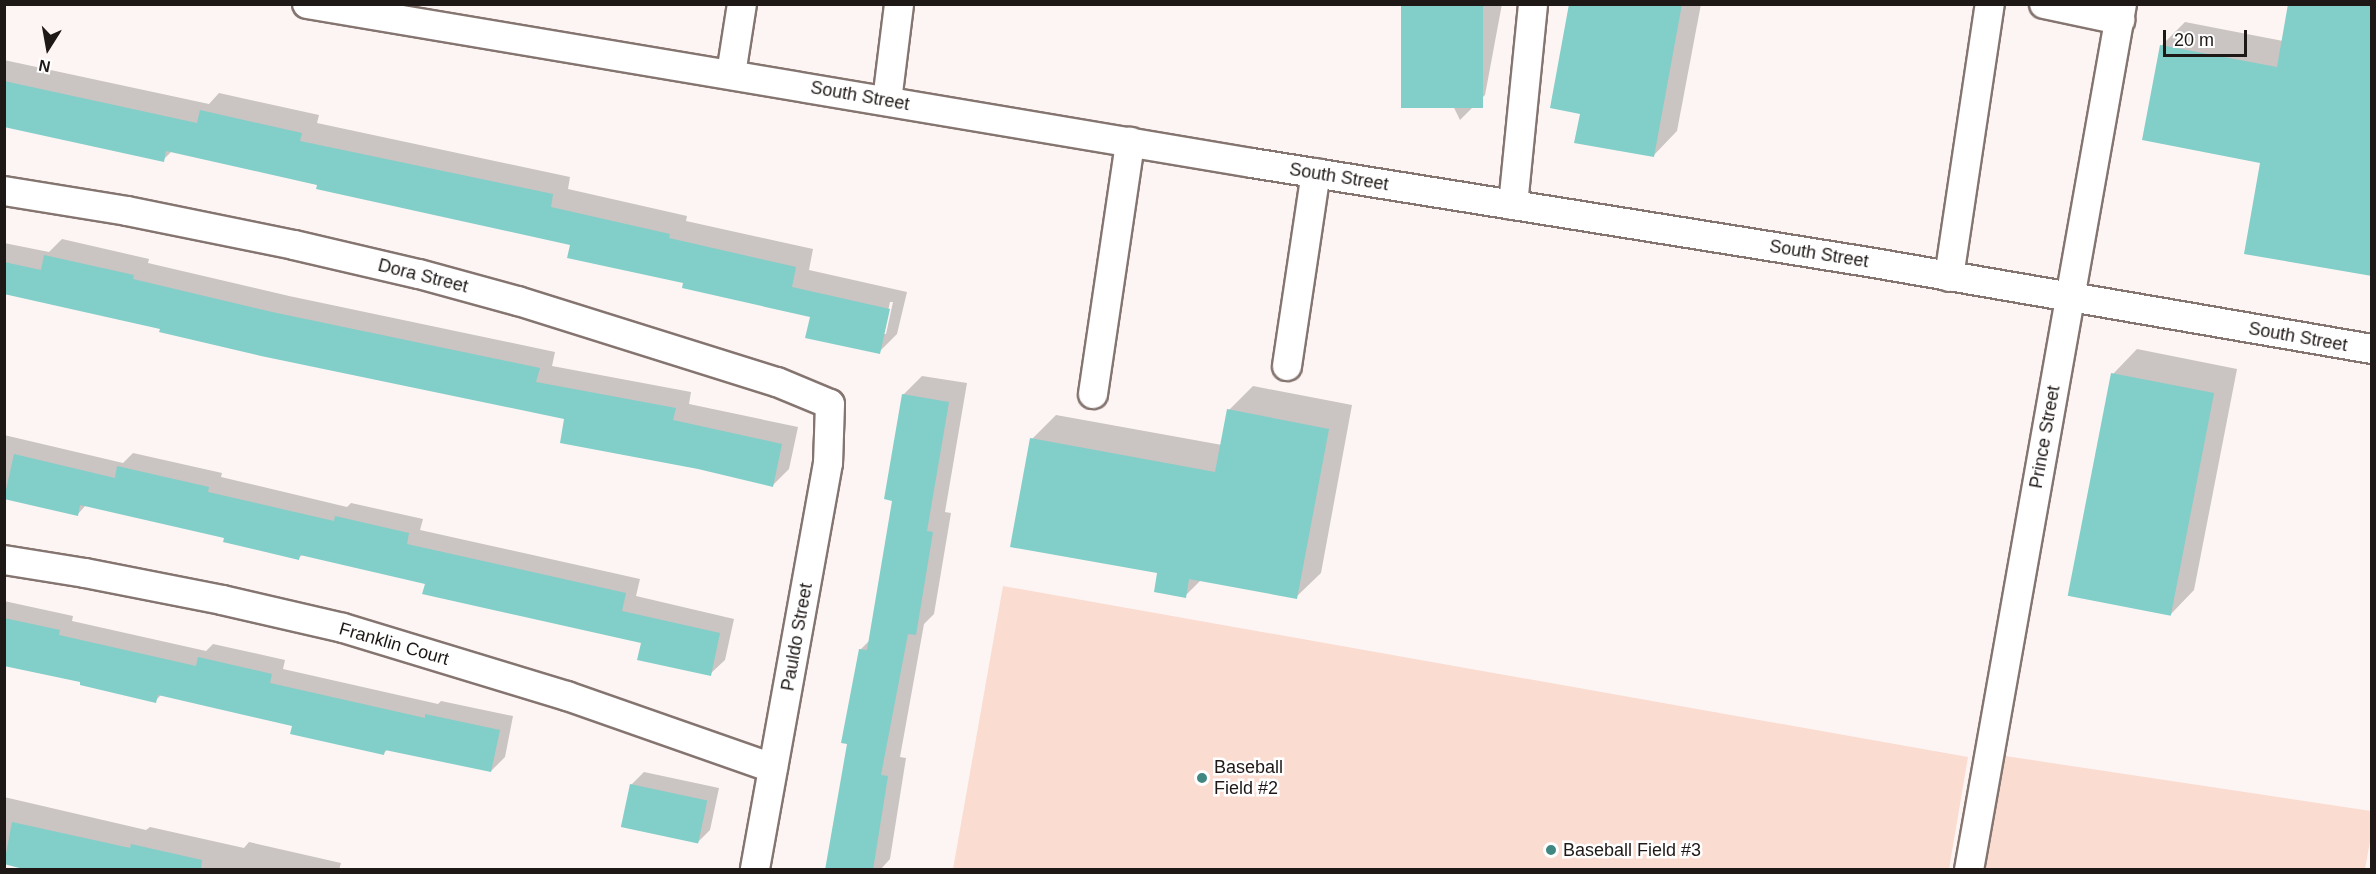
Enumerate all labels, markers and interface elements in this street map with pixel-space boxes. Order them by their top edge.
north arrow [18,18,78,78]
scale bar [2166,18,2250,56]
text: 20 m [2174,30,2214,50]
text: N [37,57,52,76]
street label: South Street [809,77,911,115]
street label: South Street [1288,159,1390,195]
street label: South Street [1768,236,1870,272]
street label: Dora Street [376,254,470,298]
street label: South Street [2247,318,2349,356]
street label: Prince Street [2025,384,2065,490]
street label: Pauldo Street [777,581,817,693]
street label: Franklin Court [337,618,451,670]
place label: Baseball Field #2 [1214,757,1283,800]
marker: Baseball Field #2 [1195,771,1209,785]
place label: Baseball Field #3 [1563,839,1701,861]
marker: Baseball Field #3 [1544,843,1558,857]

